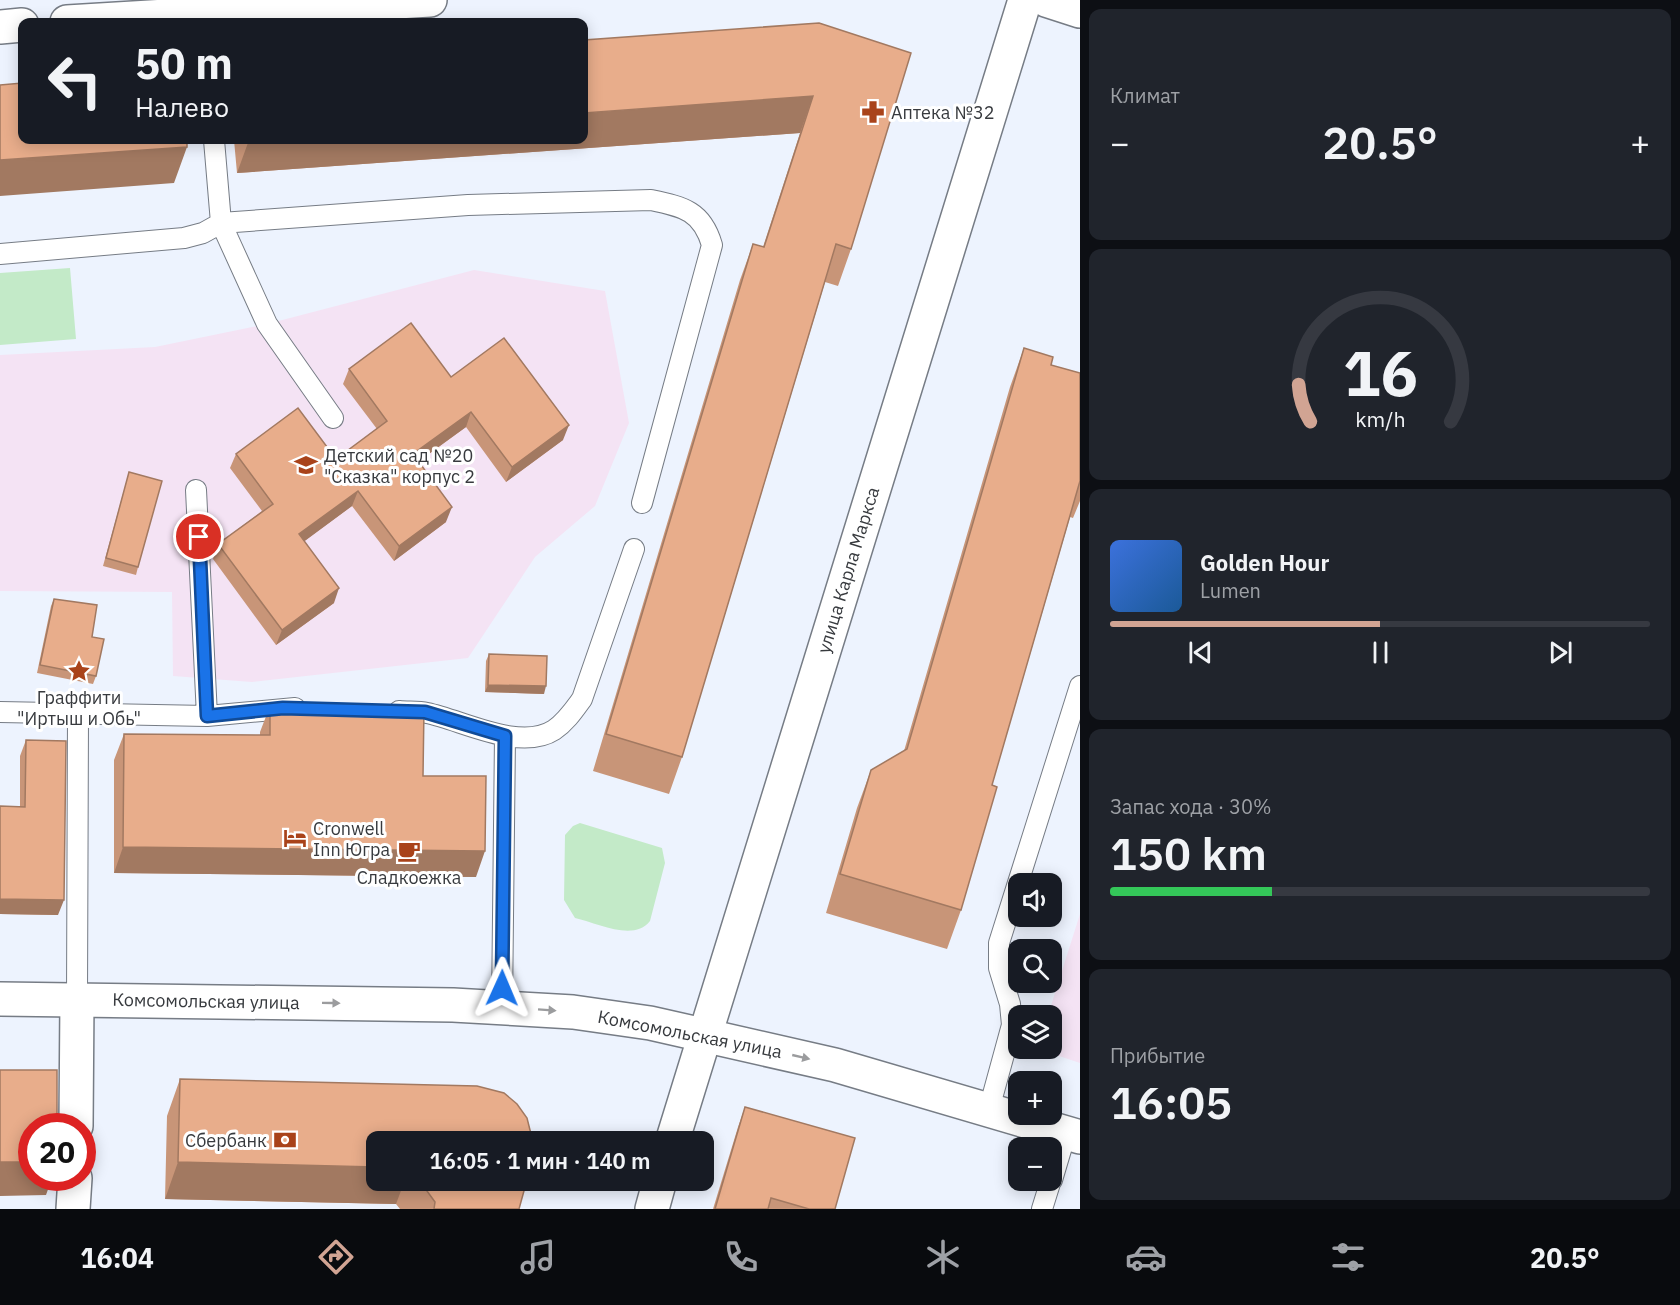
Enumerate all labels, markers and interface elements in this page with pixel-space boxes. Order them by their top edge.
text: 50 m [135,36,233,91]
icon: left [36,42,114,120]
text: Климат [1110,82,1180,109]
text: Налево [135,89,229,124]
pharmacy icon: Аптека №32 [860,99,886,125]
place label: Аптека №32 [891,101,995,124]
text: 20.5° [1322,113,1438,171]
text: − [1110,121,1130,164]
text: + [1630,121,1650,164]
text: 16 [1343,332,1417,413]
text: km/h [1355,405,1405,433]
place label: Детский сад №20 "Сказка" корпус 2 [324,444,475,488]
school or university icon: Детский сад №20 "Сказка" корпус 2 [293,452,319,478]
street label: улица Карла Маркса [812,484,884,656]
pin [173,511,224,562]
icon: arrive [182,520,215,553]
text: Golden Hour [1200,548,1329,577]
text: Lumen [1200,577,1261,604]
icon: previous [1184,636,1217,669]
icon: pause [1364,636,1397,669]
icon: next [1544,636,1577,669]
place icon: Граффити "Иртыш и Обь" [66,658,92,684]
place label: Граффити "Иртыш и Обь" [17,686,141,730]
text: Запас хода · 30% [1110,793,1272,820]
place label: Cronwell Inn Югра [313,817,390,861]
text: 150 km [1110,824,1267,882]
hotel icon: Cronwell Inn Югра [282,825,308,851]
cafe icon: Сладкоежка [396,838,422,864]
place label: Сладкоежка [357,866,462,889]
map controls [1008,873,1062,1191]
button: sound [1008,873,1062,927]
button: search [1008,939,1062,993]
position arrow [470,956,534,1020]
street label: Комсомольская улица [112,988,300,1014]
one-way arrow [322,998,341,1008]
one-way arrow [538,1005,557,1015]
street label: Комсомольская улица [596,1005,784,1063]
button: layers [1008,1005,1062,1059]
text: Прибытие [1110,1042,1205,1069]
one-way arrow [791,1053,810,1062]
button: + [1008,1071,1062,1125]
text: 16:05 [1110,1073,1232,1131]
speed limit sign: 20 [18,1113,96,1191]
bank icon: Сбербанк [272,1127,298,1153]
place label: Сбербанк [185,1129,267,1152]
button: − [1008,1137,1062,1191]
text: 16:05 · 1 мин · 140 m [429,1146,651,1175]
icon: directions [315,1236,357,1278]
icon: music [517,1236,559,1278]
icon: phone [720,1236,762,1278]
icon: climate [922,1236,964,1278]
icon: car [1125,1236,1167,1278]
icon: filters [1327,1236,1369,1278]
text: 16:04 [80,1240,154,1275]
text: 20.5° [1530,1240,1600,1275]

